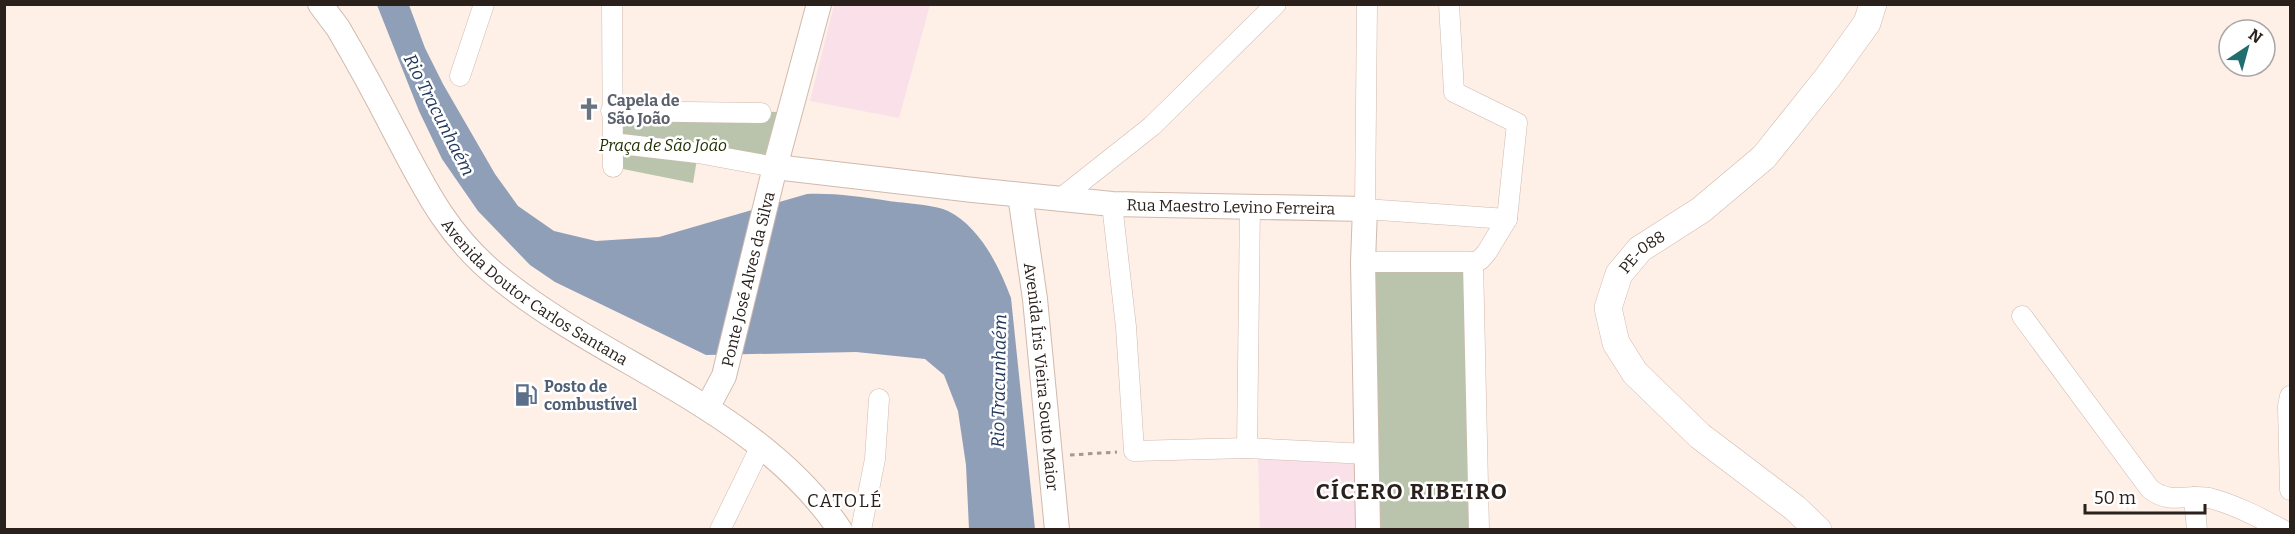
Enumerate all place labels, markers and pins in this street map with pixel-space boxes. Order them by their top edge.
place label: Capela de São João [607,91,680,128]
church icon: Capela de São João [576,96,602,122]
place label: Posto de combustível [544,377,637,414]
fuel station icon: Posto de combustível [513,382,539,408]

